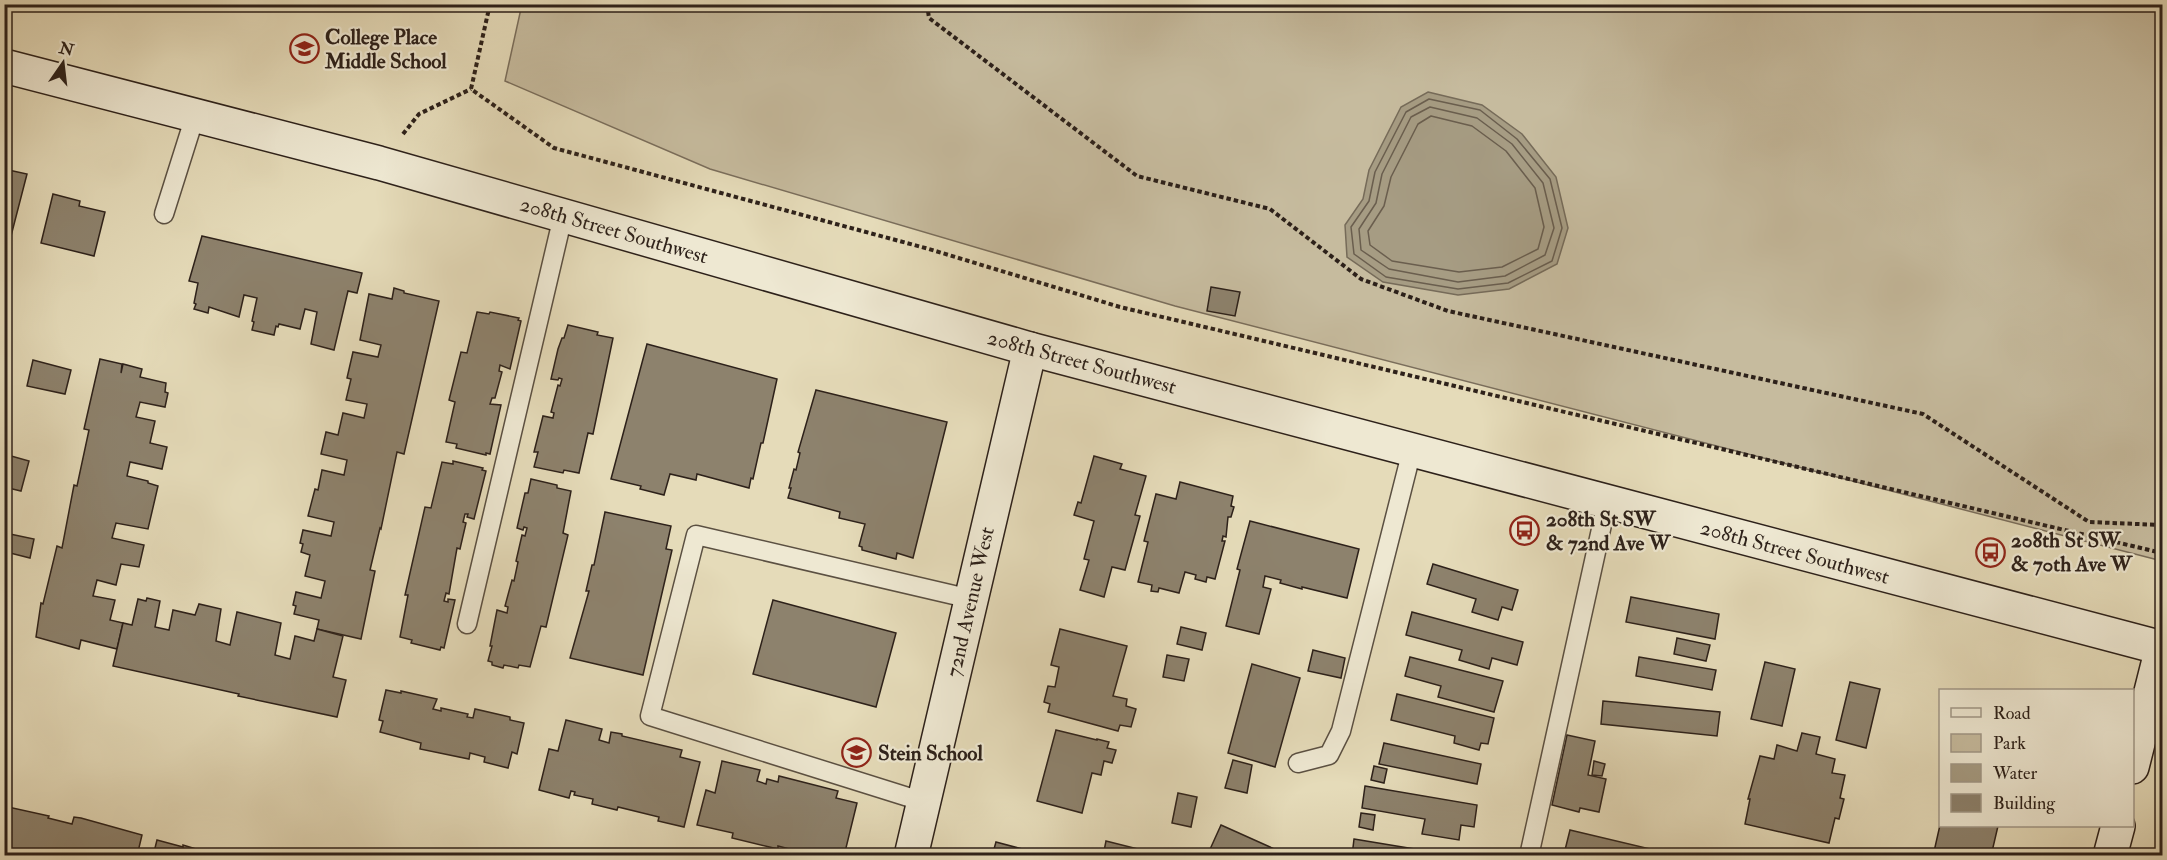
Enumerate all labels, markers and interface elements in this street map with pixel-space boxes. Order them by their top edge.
place label: College Place Middle School [324,24,447,75]
north arrow [33,33,93,93]
school or university icon: College Place Middle School [288,33,320,65]
text: N [56,38,76,61]
street label: 208th Street Southwest [517,191,711,270]
street label: 208th Street Southwest [985,324,1179,401]
place label: 208th St SW & 72nd Ave W [1546,506,1672,557]
street label: 208th Street Southwest [1698,514,1892,591]
bus stop icon: 208th St SW & 72nd Ave W [1509,515,1541,547]
street label: 72nd Avenue West [940,524,1001,680]
place label: 208th St SW & 70th Ave W [2011,527,2133,578]
bus stop icon: 208th St SW & 70th Ave W [1974,536,2006,568]
legend [1939,689,2134,827]
text: Road [1993,702,2031,725]
text: Park [1993,732,2026,755]
school or university icon: Stein School [841,737,873,769]
place label: Stein School [878,740,983,767]
text: Water [1992,762,2037,785]
text: Building [1993,792,2056,815]

